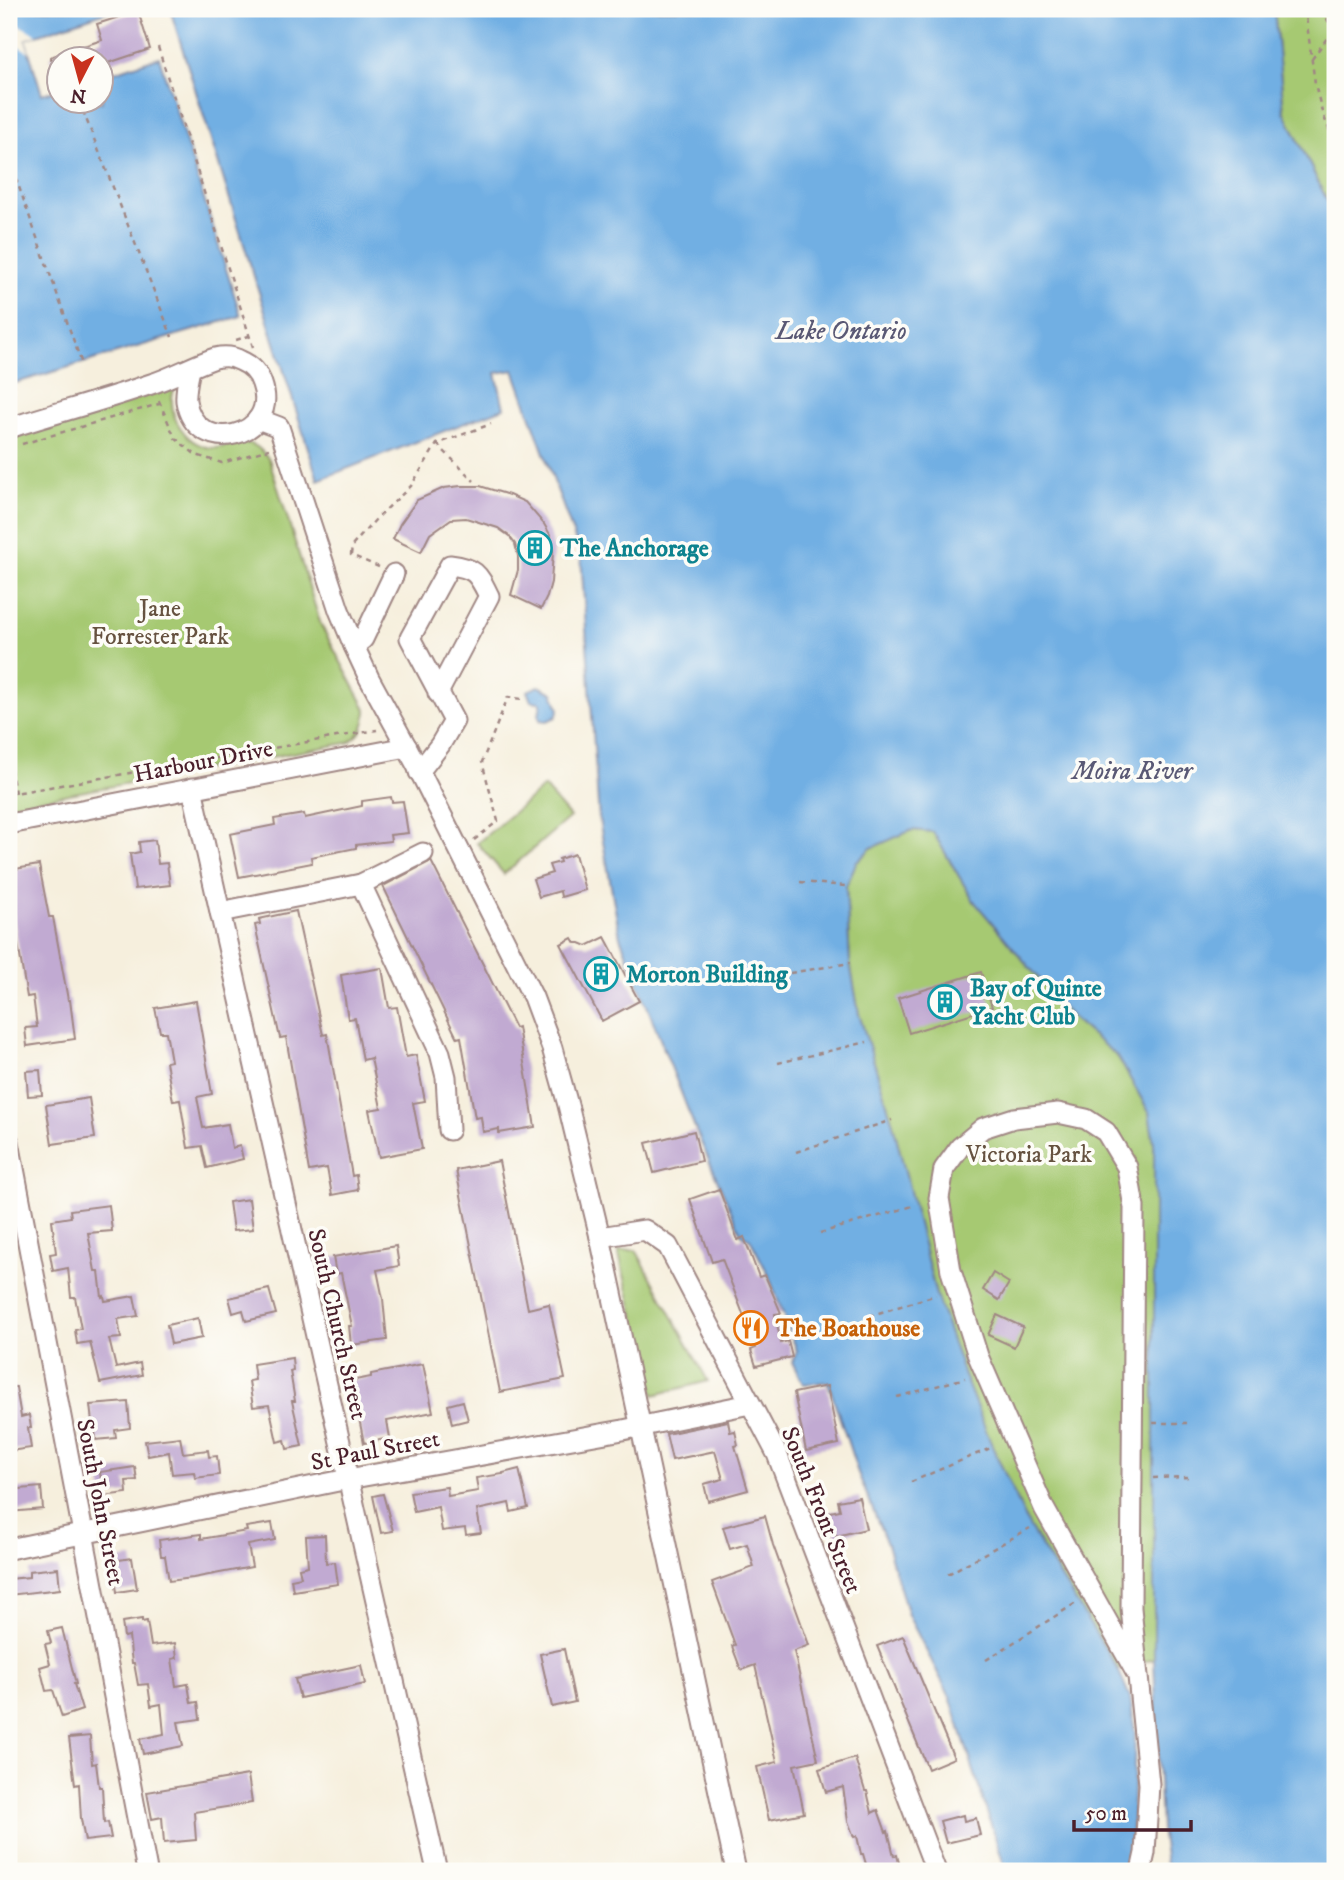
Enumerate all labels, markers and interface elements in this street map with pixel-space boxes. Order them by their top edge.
north arrow [46,46,116,116]
text: N [69,83,87,108]
water label: Lake Ontario [773,315,907,348]
building icon: The Anchorage [516,529,554,567]
place label: The Anchorage [559,534,709,564]
park label: Jane Forrester Park [91,594,229,652]
street label: Harbour Drive [131,734,275,790]
water label: Moira River [1070,755,1194,788]
building icon: Morton Building [582,955,620,993]
place label: Morton Building [626,960,789,990]
place label: Bay of Quinte Yacht Club [969,974,1102,1032]
building icon: Bay of Quinte Yacht Club [926,983,964,1021]
park label: Victoria Park [965,1140,1092,1170]
street label: South Church Street [300,1226,374,1423]
restaurant icon: The Boathouse [732,1309,770,1347]
place label: The Boathouse [775,1314,920,1344]
street label: South John Street [69,1416,131,1588]
street label: South Front Street [774,1423,868,1599]
street label: St Paul Street [308,1424,442,1478]
scale bar [1074,1789,1192,1833]
text: 50 m [1085,1801,1127,1827]

